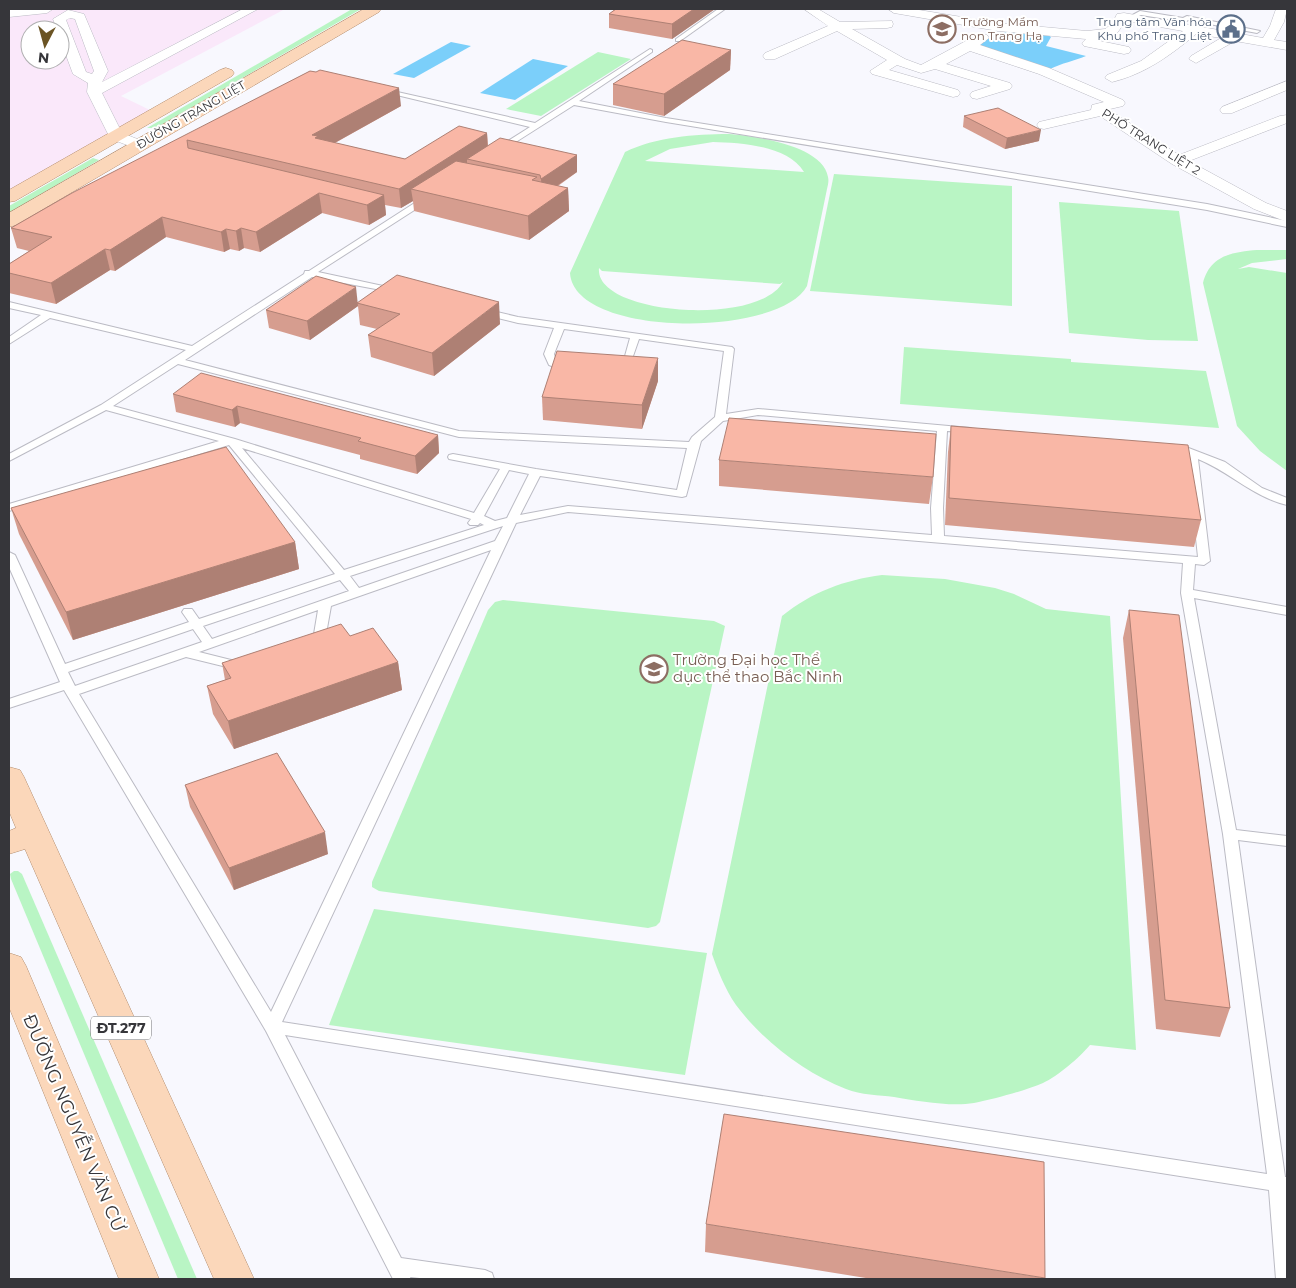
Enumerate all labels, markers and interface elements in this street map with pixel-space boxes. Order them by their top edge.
school or university icon: Trường Mầm non Trang Hạ [927,14,957,44]
place label: Trường Mầm non Trang Hạ [961,14,1042,43]
place label: Trung tâm Văn hóa Khu phố Trang Liệt [1097,14,1212,43]
public building icon: Trung tâm Văn hóa Khu phố Trang Liệt [1216,14,1246,44]
north arrow [20,20,70,70]
text: N [37,48,50,67]
street label: ĐƯỜNG TRANG LIỆT [133,77,248,152]
street label: PHỐ TRANG LIỆT 2 [1099,105,1203,178]
place label: Trường Đại học Thể dục thể thao Bắc Ninh [673,650,842,686]
school or university icon: Trường Đại học Thể dục thể thao Bắc Ninh [639,654,669,684]
street label: ĐƯỜNG NGUYỄN VĂN CỪ [18,1010,132,1236]
road number: ĐT.277 [91,1016,151,1040]

